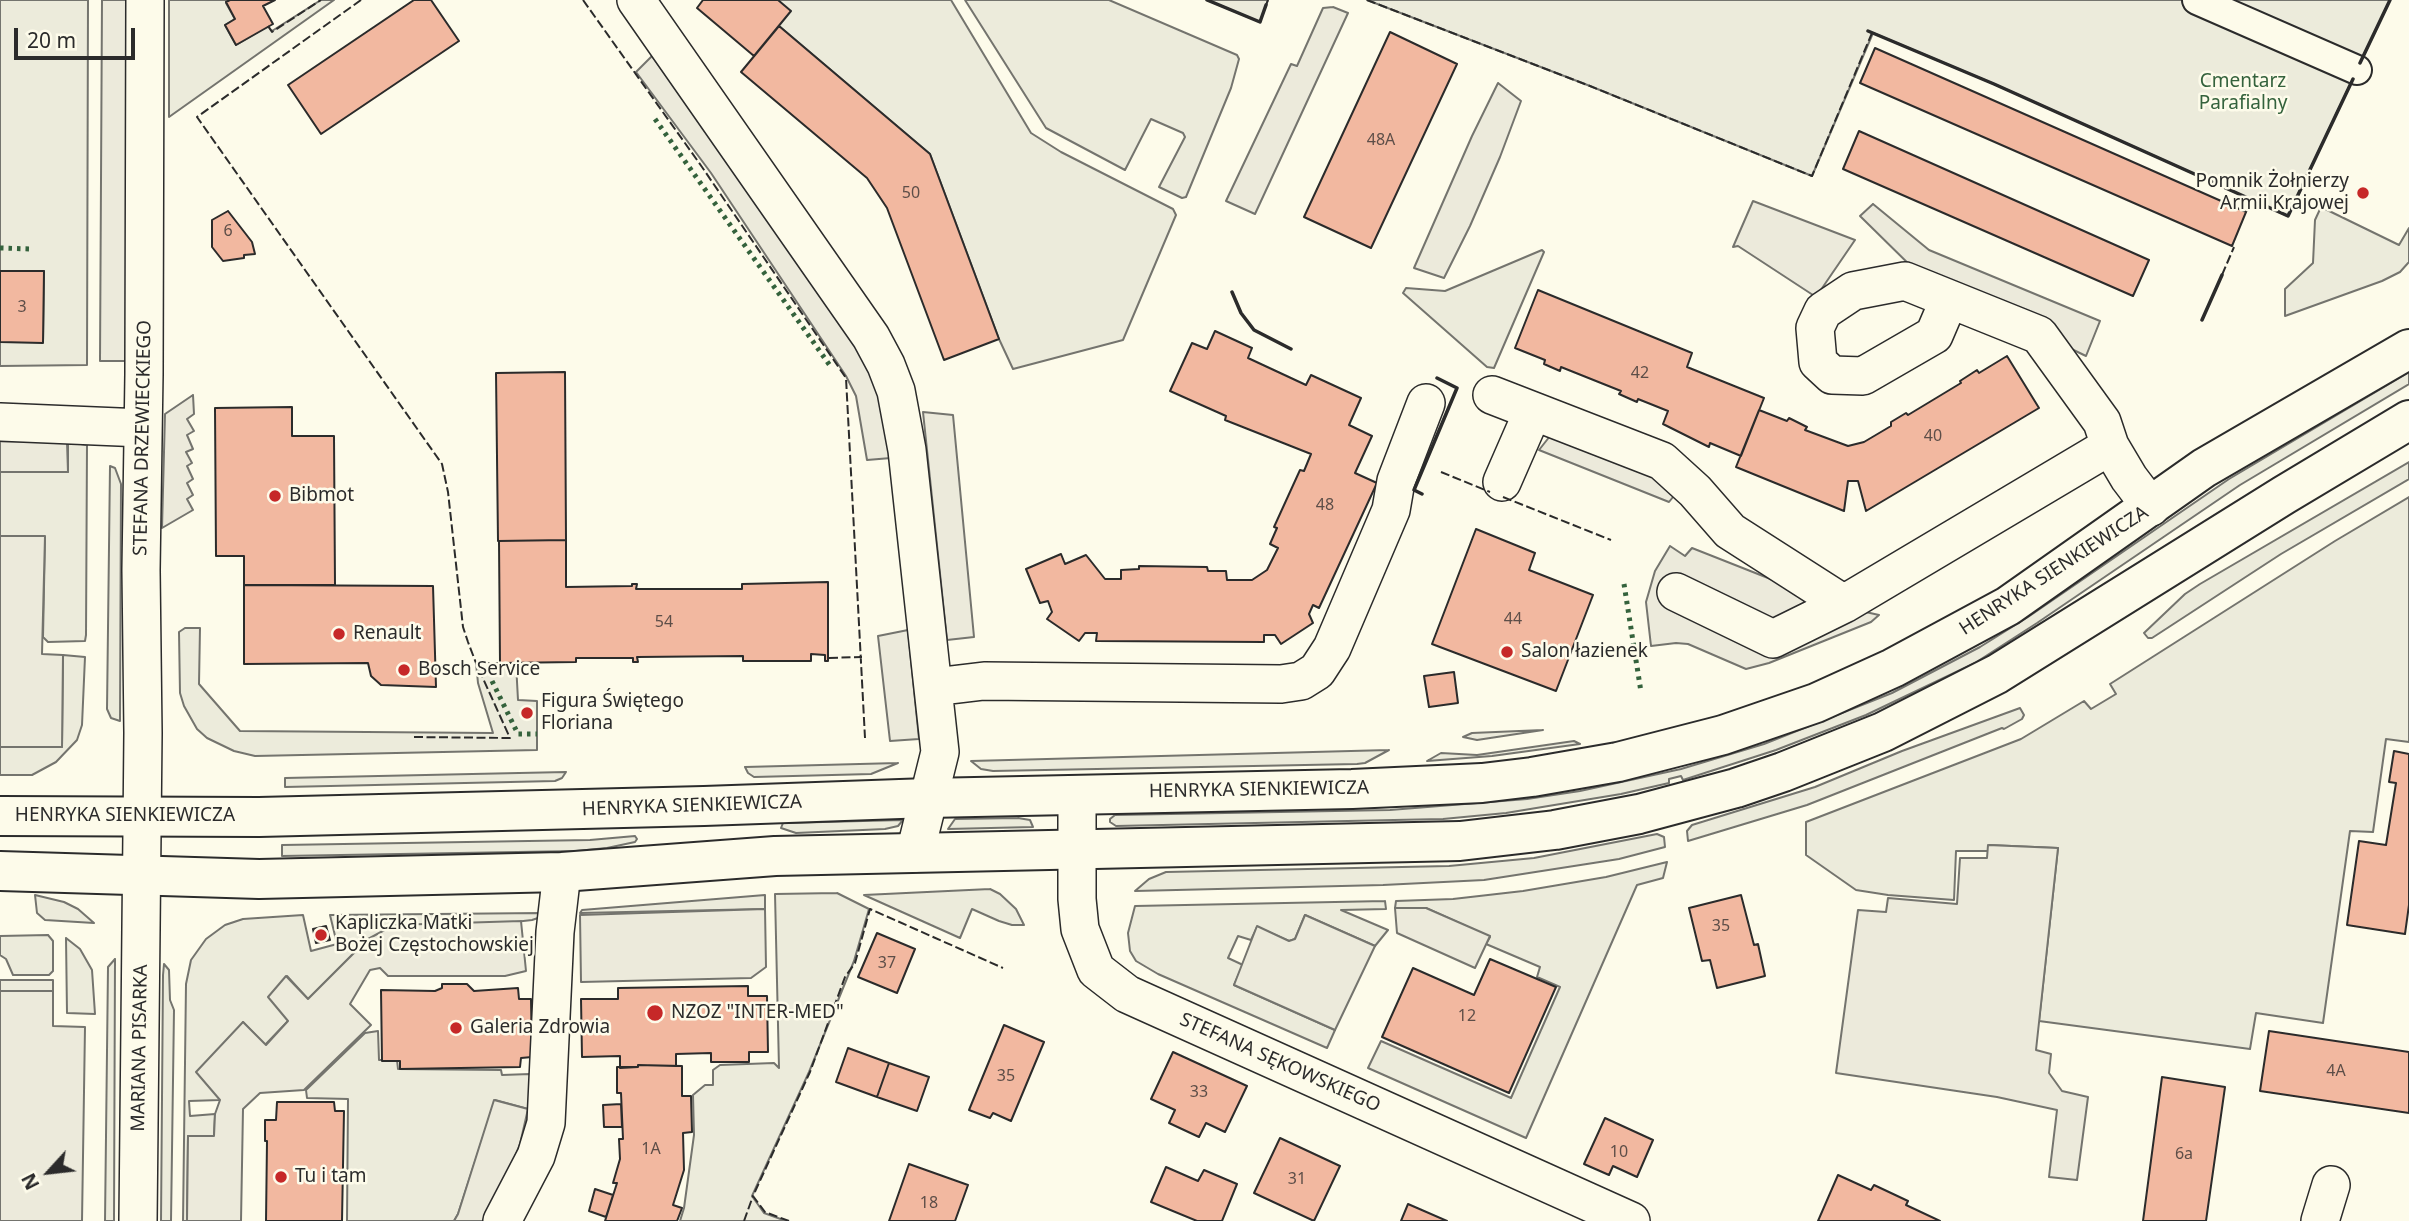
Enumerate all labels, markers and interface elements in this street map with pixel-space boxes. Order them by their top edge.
scale bar [18,14,138,58]
text: 20 m [27,26,76,54]
park label: Cmentarz Parafialny [2199,71,2287,115]
house number: 48A [1367,130,1395,150]
place label: Pomnik Żołnierzy Armii Krajowej [2195,171,2349,215]
house number: 50 [902,183,920,203]
marker: Pomnik Żołnierzy Armii Krajowej [2355,185,2371,201]
house number: 6 [223,221,233,241]
house number: 3 [17,297,27,317]
street label: STEFANA DRZEWIECKIEGO [130,320,156,556]
house number: 42 [1631,363,1649,383]
house number: 40 [1924,426,1942,446]
place label: Bibmot [289,485,354,507]
marker: Bibmot [267,488,283,504]
house number: 48 [1316,495,1334,515]
street label: HENRYKA SIENKIEWICZA [1955,501,2153,641]
house number: 44 [1504,609,1522,629]
house number: 54 [655,612,673,632]
place label: Renault [353,623,421,645]
marker: Renault [331,626,347,642]
place label: Salon łazienek [1521,641,1648,663]
marker: Salon łazienek [1499,644,1515,660]
place label: Bosch Service [418,659,540,681]
marker: Bosch Service [396,662,412,678]
place label: Figura Świętego Floriana [541,691,684,735]
marker: Figura Świętego Floriana [519,705,535,721]
street label: HENRYKA SIENKIEWICZA [1149,777,1369,803]
street label: HENRYKA SIENKIEWICZA [582,791,802,821]
street label: HENRYKA SIENKIEWICZA [15,805,235,827]
place label: Kapliczka Matki Bożej Częstochowskiej [335,913,534,957]
house number: 35 [1712,916,1730,936]
marker: Kapliczka Matki Bożej Częstochowskiej [313,927,329,943]
house number: 37 [878,953,896,973]
street label: MARIANA PISARKA [127,964,153,1132]
place label: NZOZ "INTER-MED" [671,1002,844,1024]
marker: NZOZ "INTER-MED" [645,1003,665,1023]
house number: 12 [1458,1006,1476,1026]
street label: STEFANA SĘKOWSKIEGO [1176,1008,1384,1118]
place label: Galeria Zdrowia [470,1017,610,1039]
marker: Galeria Zdrowia [448,1020,464,1036]
house number: 4A [2326,1061,2346,1081]
house number: 35 [997,1066,1015,1086]
house number: 33 [1190,1082,1208,1102]
north arrow [14,1137,84,1207]
house number: 1A [641,1139,661,1159]
house number: 10 [1610,1142,1628,1162]
house number: 6a [2175,1144,2193,1164]
place label: Tu i tam [295,1166,366,1188]
text: N [15,1169,45,1194]
marker: Tu i tam [273,1169,289,1185]
house number: 31 [1288,1169,1306,1189]
house number: 18 [920,1193,938,1213]

